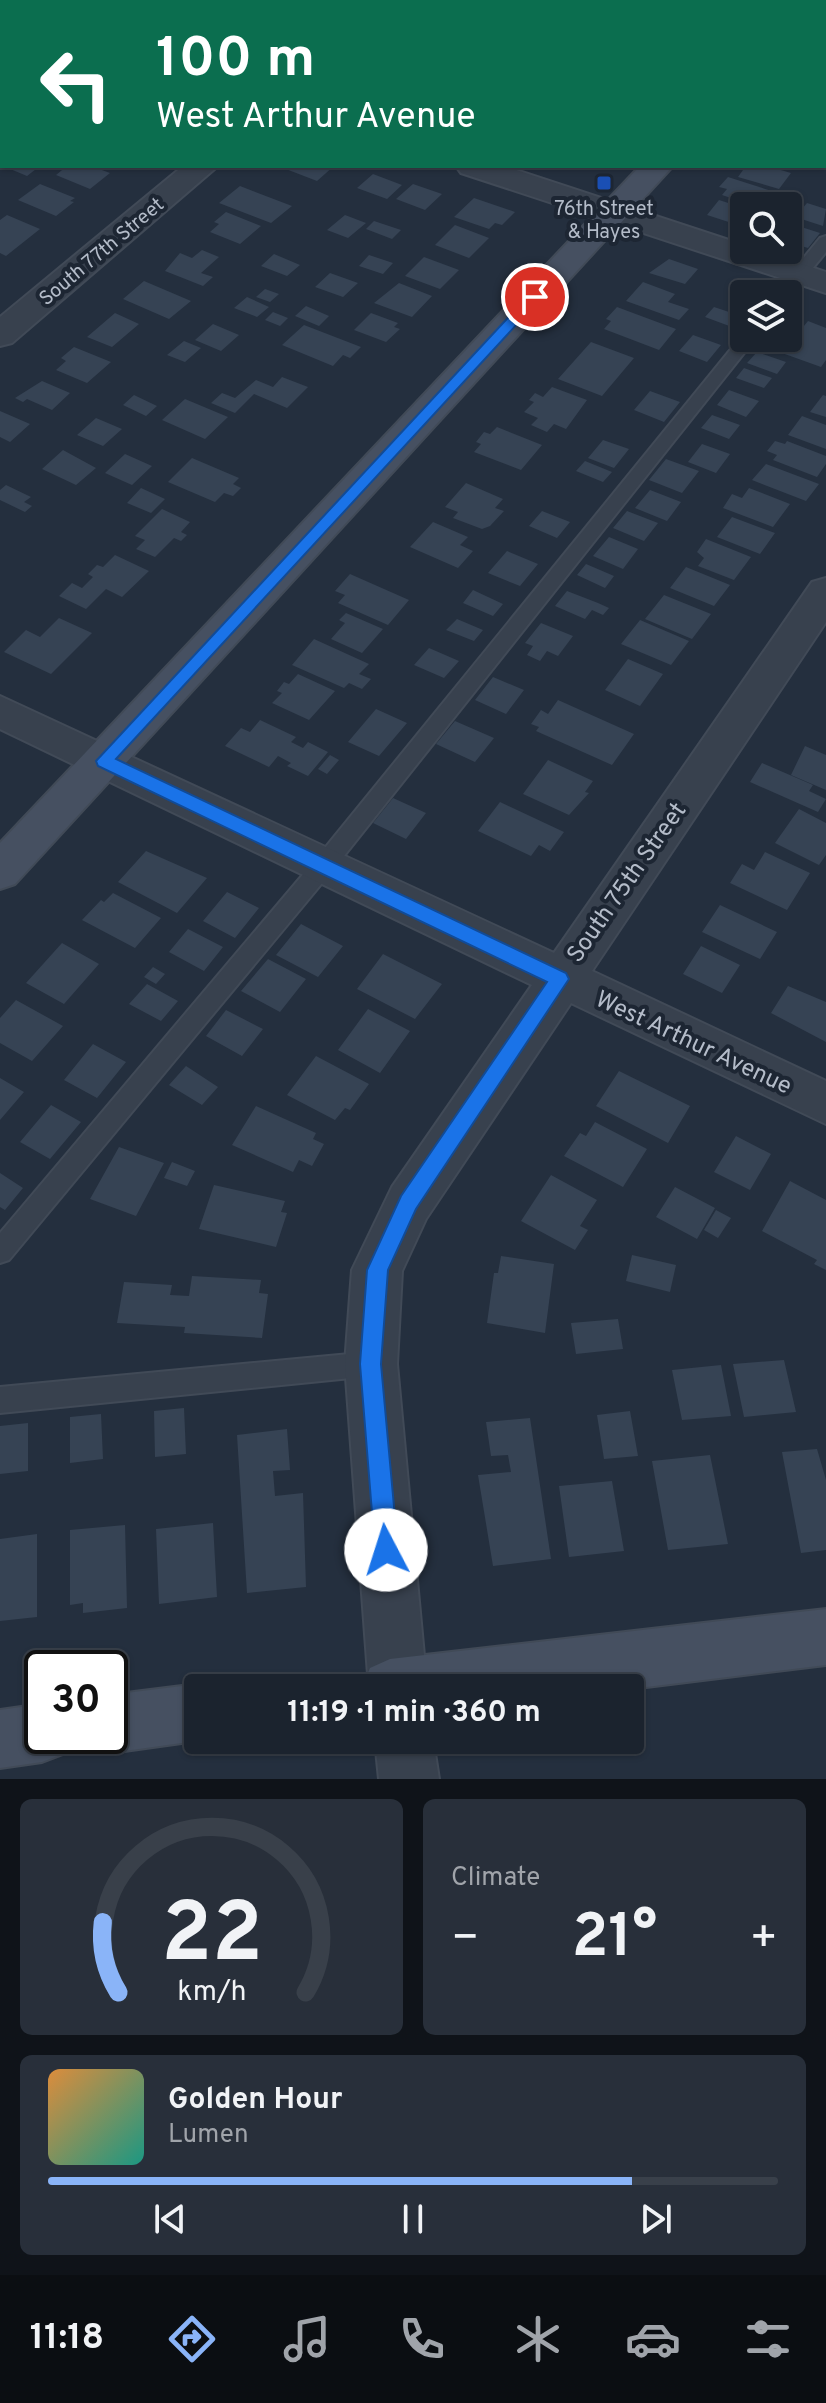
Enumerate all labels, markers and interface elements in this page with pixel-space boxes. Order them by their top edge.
text: 100 m [156,26,315,96]
icon: left [24,32,128,136]
text: West Arthur Avenue [156,95,476,141]
marker: 76th Street & Hayes [595,174,613,192]
map controls [730,192,802,352]
button: search [730,192,802,264]
street label: South 77th Street [34,193,170,312]
place label: 76th Street & Hayes [554,197,654,246]
pin [501,263,569,331]
icon: arrive [513,275,557,319]
button: layers [730,280,802,352]
street label: South 75th Street [561,797,694,969]
street label: West Arthur Avenue [590,985,796,1102]
position arrow [344,1508,428,1592]
speed limit sign: 30 [24,1650,128,1754]
text: 11:19 · 1 min · 360 m [287,1695,541,1732]
text: Climate [451,1862,540,1895]
text: 22 [161,1886,262,1991]
text: 21° [572,1902,657,1978]
text: − [451,1912,479,1968]
text: + [750,1912,778,1968]
text: km/h [177,1975,246,2011]
text: Golden Hour [168,2082,342,2119]
text: Lumen [168,2119,249,2152]
icon: previous [148,2197,192,2241]
icon: pause [391,2197,435,2241]
icon: next [634,2197,678,2241]
icon: directions [164,2311,220,2367]
icon: music [279,2311,335,2367]
icon: phone [394,2311,450,2367]
icon: climate [510,2311,566,2367]
icon: car [625,2311,681,2367]
icon: filters [740,2311,796,2367]
text: 11:18 [30,2316,104,2362]

